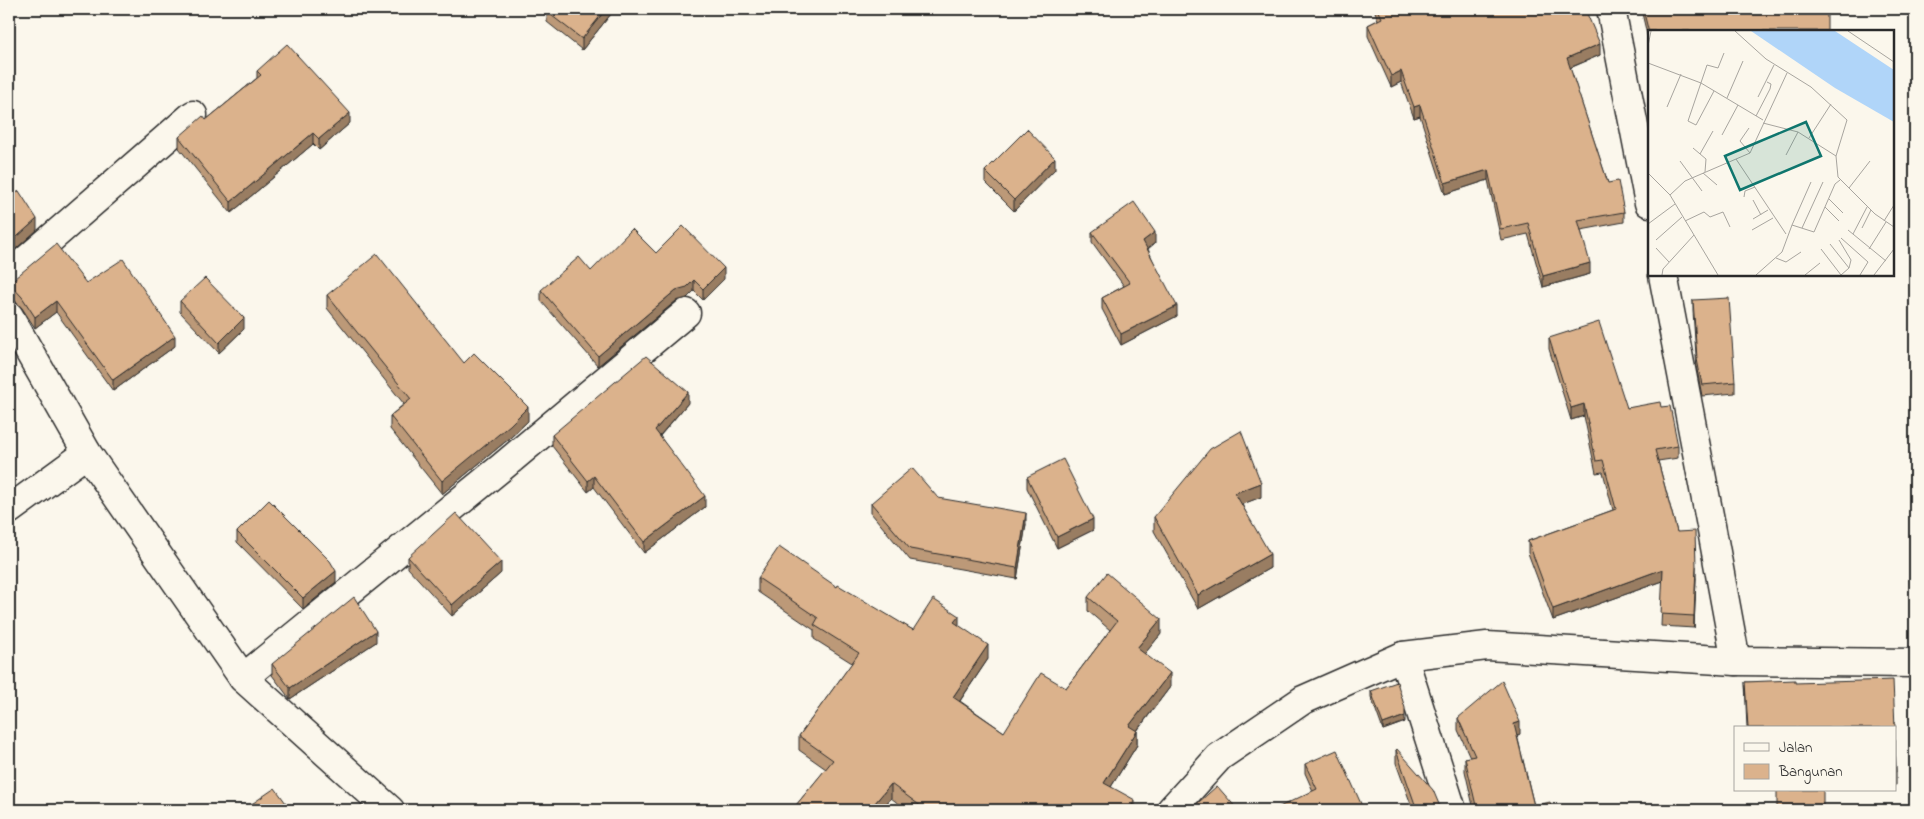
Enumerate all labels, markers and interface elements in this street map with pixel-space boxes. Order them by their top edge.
inset map [1648,30,1894,276]
legend [1734,726,1896,792]
text: Jalan [1779,737,1812,759]
text: Bangunan [1778,761,1843,784]

